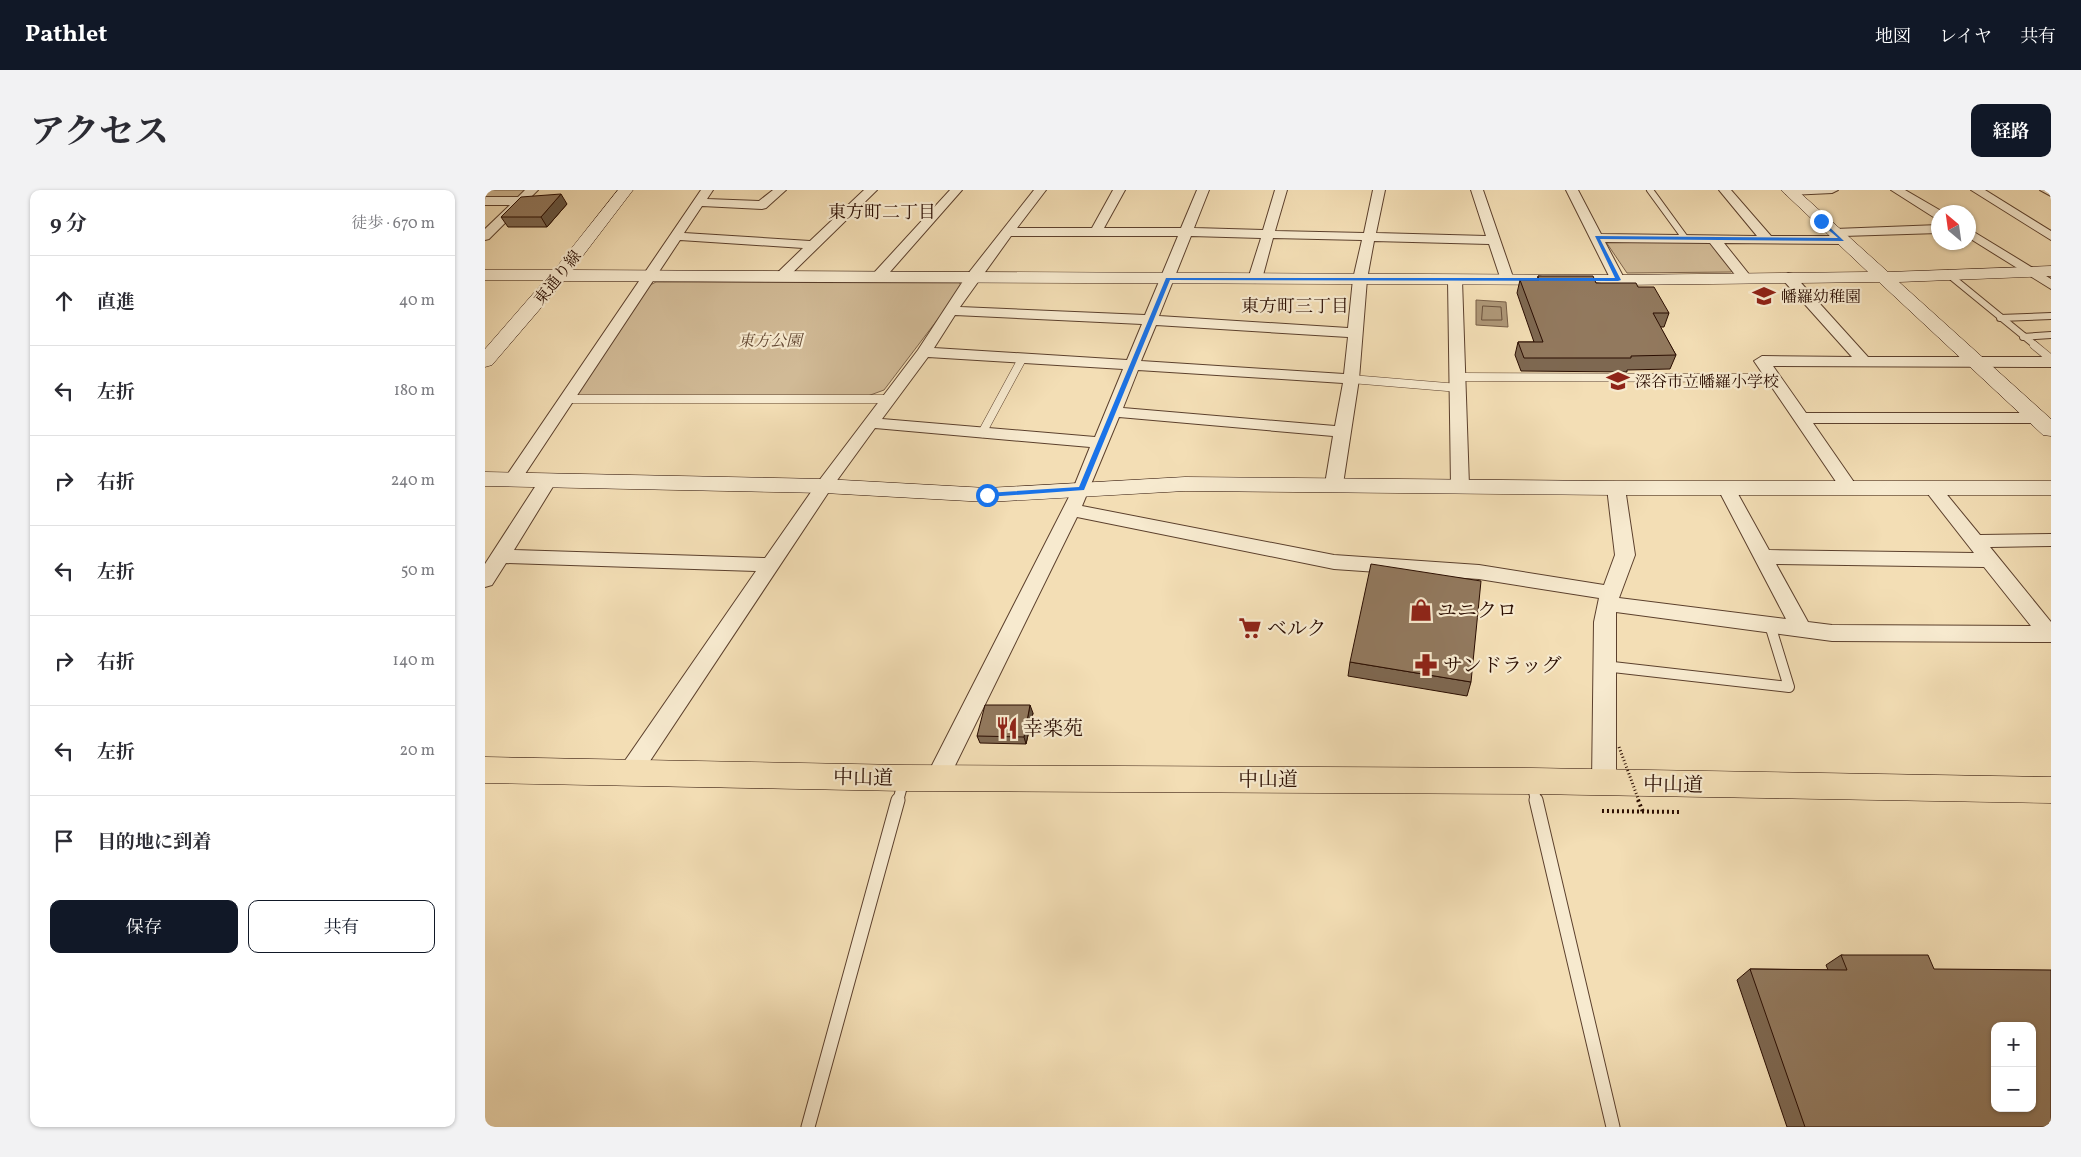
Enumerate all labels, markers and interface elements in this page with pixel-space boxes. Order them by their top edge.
text: Pathlet [25,18,107,52]
text: 地図 [1875,25,1911,50]
text: レイヤ [1939,25,1992,50]
text: 共有 [2020,25,2056,50]
button: 経路 [1971,104,2051,157]
text: アクセス [30,110,169,158]
district label: 東方町二丁目 [828,201,936,226]
north arrow [1931,205,1976,250]
text: 9 分 [50,210,87,239]
route end [1810,210,1833,233]
text: 徒歩 · 670 m [351,213,435,235]
street label: 東通り線 [530,246,587,310]
school or university icon: 幡羅幼稚園 [1751,283,1777,309]
icon: ahead [50,287,78,315]
place label: 幡羅幼稚園 [1781,287,1861,309]
text: 直進 [97,290,135,316]
text: 40 m [399,290,435,312]
district label: 東方町三丁目 [1241,295,1349,320]
park label: 東方公園 [738,331,805,353]
school or university icon: 深谷市立幡羅小学校 [1605,368,1631,394]
place label: 深谷市立幡羅小学校 [1635,372,1779,394]
icon: left [50,377,78,405]
text: 左折 [97,380,135,406]
text: 180 m [394,380,435,402]
icon: right [50,467,78,495]
text: 右折 [97,470,135,496]
text: 240 m [391,470,435,492]
route start [976,484,999,507]
icon: left [50,557,78,585]
text: 左折 [97,560,135,586]
text: 50 m [401,560,435,582]
shop icon: ユニクロ [1408,597,1434,623]
place label: ユニクロ [1437,598,1517,626]
supermarket icon: ベルク [1237,615,1263,641]
place label: ベルク [1267,616,1327,644]
icon: right [50,647,78,675]
text: 右折 [97,650,135,676]
text: 140 m [393,650,435,672]
pharmacy icon: サンドラッグ [1413,652,1439,678]
place label: サンドラッグ [1443,653,1562,681]
restaurant icon: 幸楽苑 [994,715,1020,741]
place label: 幸楽苑 [1023,716,1083,744]
icon: left [50,737,78,765]
text: 左折 [97,740,135,766]
text: 20 m [400,740,435,762]
street label: 中山道 [833,764,893,794]
street label: 中山道 [1238,767,1298,795]
street label: 中山道 [1643,771,1703,801]
icon: arrive [50,827,78,855]
text: 目的地に到着 [97,830,211,856]
button: 保存 [50,900,238,953]
button: 共有 [248,900,435,953]
map controls [1991,1022,2036,1112]
button: + [1991,1022,2036,1067]
button: − [1991,1067,2036,1112]

